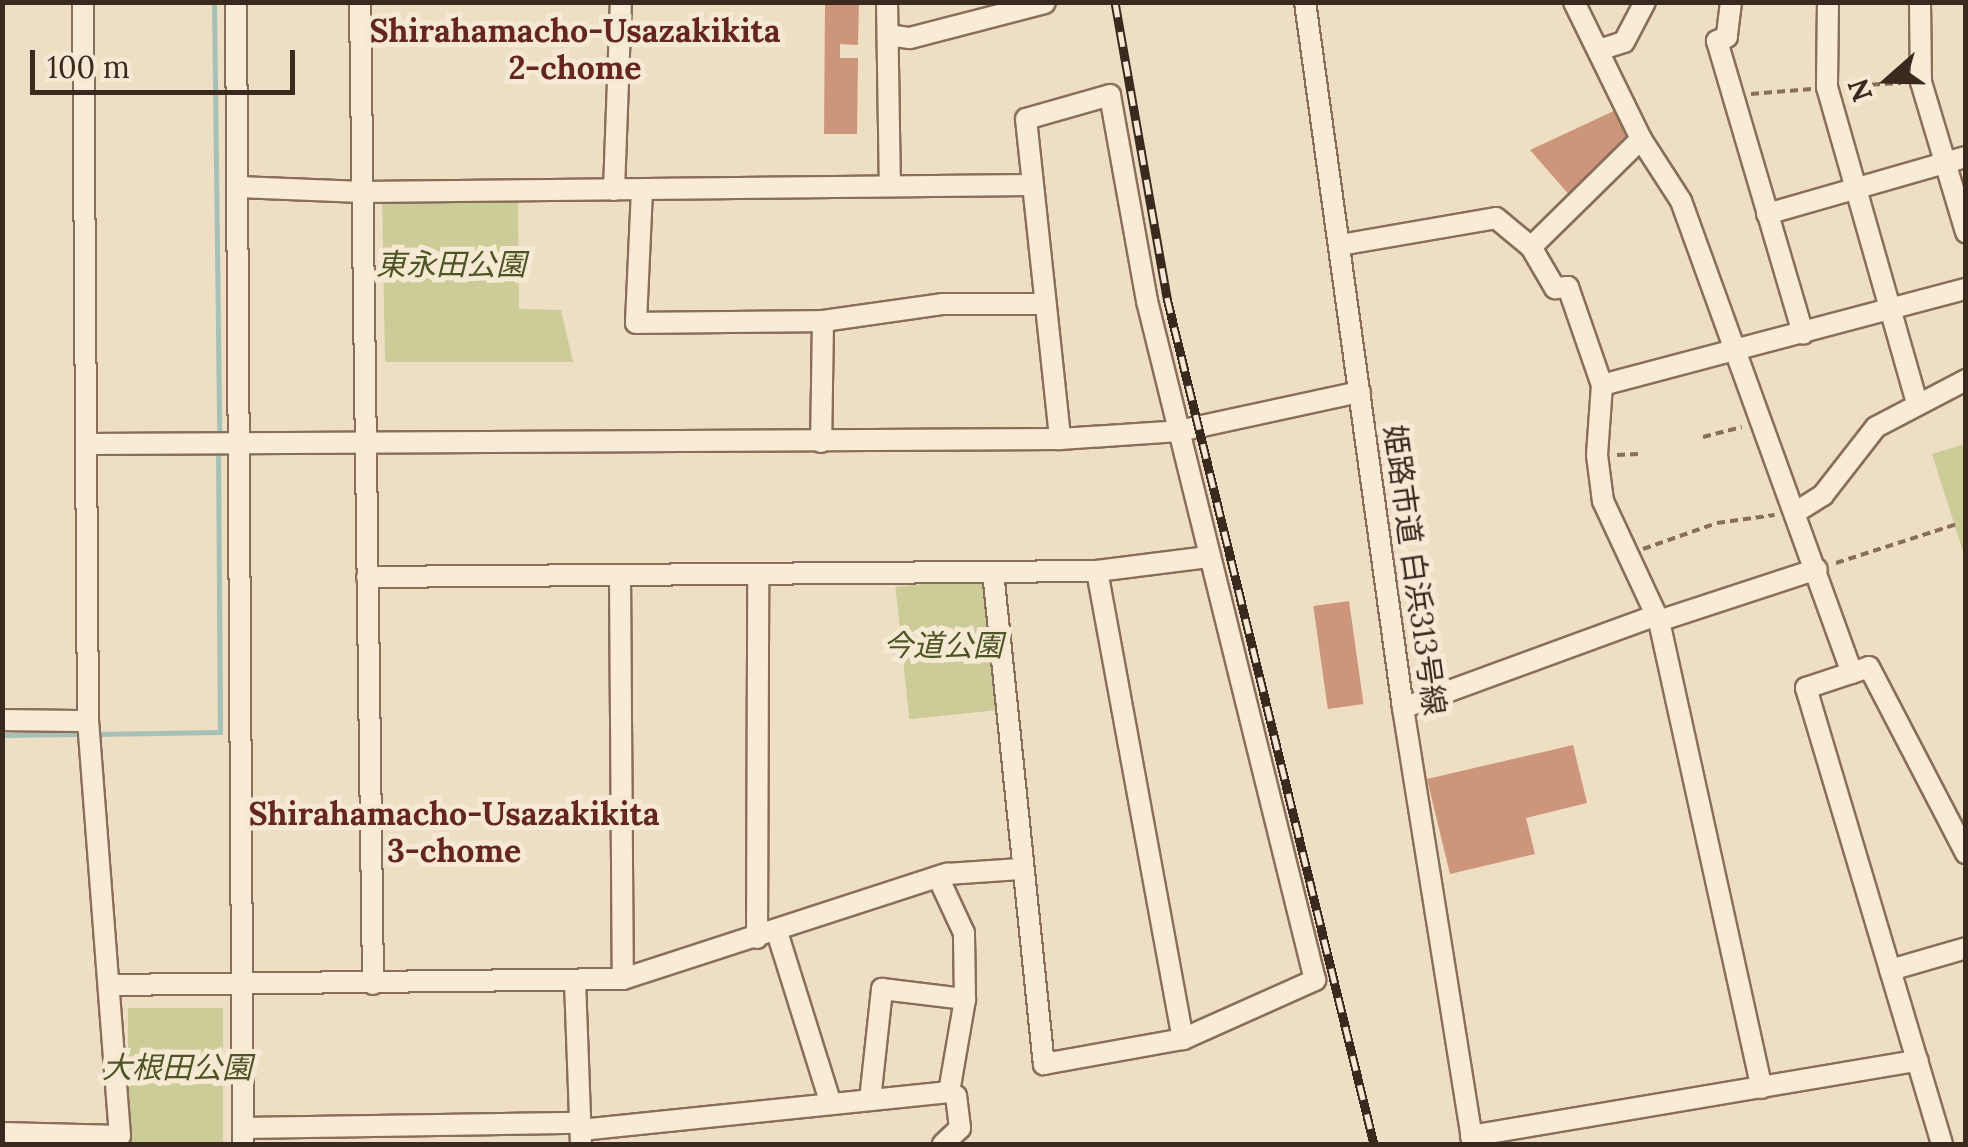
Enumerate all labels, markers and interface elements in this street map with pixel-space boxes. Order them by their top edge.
district label: Shirahamacho-Usazakikita 2-chome [370,13,780,88]
scale bar [35,30,300,92]
north arrow [1838,30,1938,130]
text: 100 m [47,48,130,86]
text: N [1839,74,1880,107]
park label: 東永田公園 [376,246,526,282]
street label: 姫路市道 白浜313号線 [1377,423,1453,717]
park label: 今道公園 [883,627,1003,663]
district label: Shirahamacho-Usazakikita 3-chome [249,796,659,871]
park label: 大根田公園 [102,1049,252,1085]

